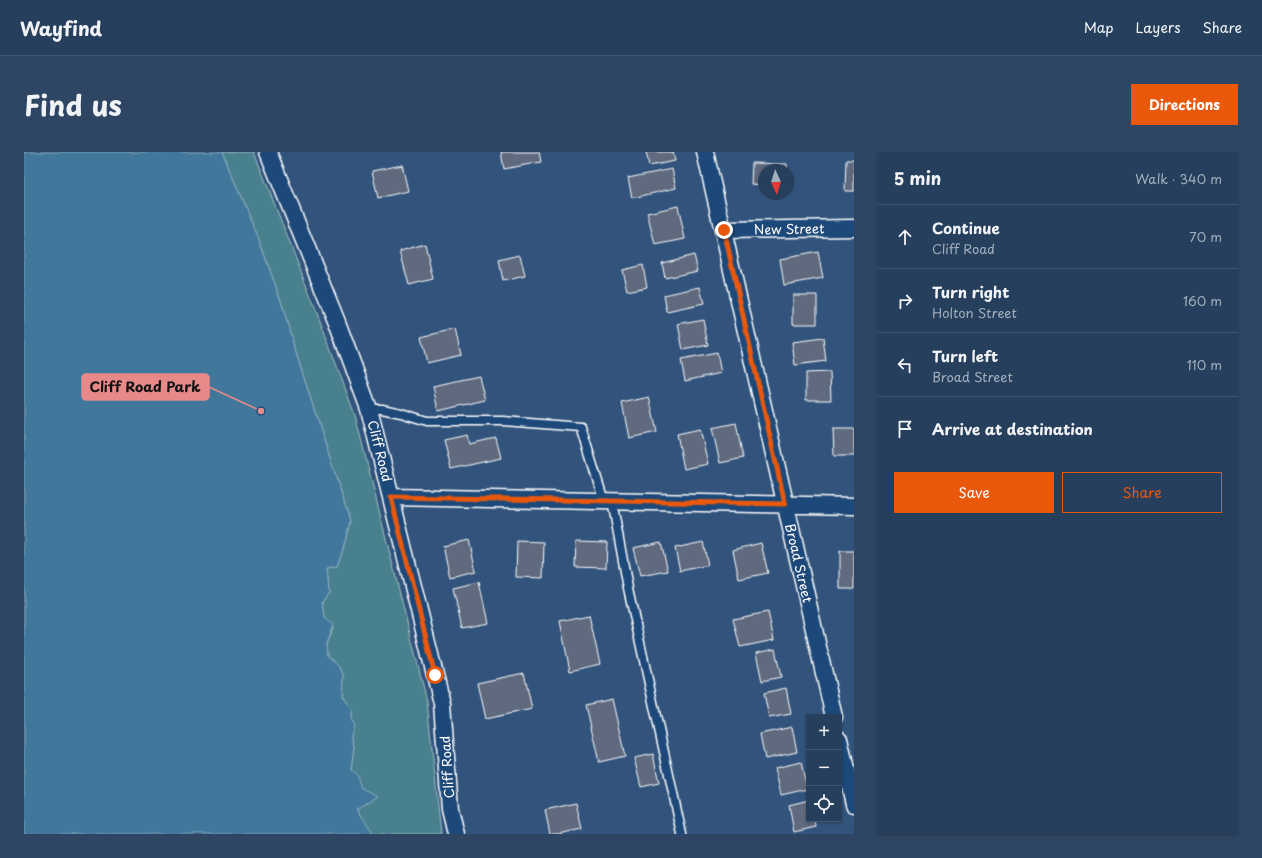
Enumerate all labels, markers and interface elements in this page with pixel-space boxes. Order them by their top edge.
text: Wayfind [20,14,102,42]
text: Map [1084,17,1114,38]
text: Layers [1136,17,1181,38]
text: Share [1203,17,1242,38]
text: Find us [24,83,122,126]
button: Directions [1131,84,1238,125]
north arrow [758,164,794,200]
text: 5 min [894,165,941,191]
text: Walk · 340 m [1135,169,1222,188]
text: Continue [932,216,1000,239]
street label: New Street [753,218,825,239]
route end [715,221,733,239]
icon: ahead [894,226,916,248]
text: 70 m [1189,227,1222,246]
text: Cliff Road [932,239,995,258]
text: Turn right [932,280,1009,303]
icon: right [894,290,916,312]
text: 160 m [1183,291,1222,310]
text: Holton Street [932,303,1017,322]
text: Turn left [932,344,998,367]
icon: left [894,354,916,376]
text: 110 m [1187,355,1222,374]
text: Broad Street [932,367,1013,386]
callout: Cliff Road Park [82,374,209,400]
text: Cliff Road Park [89,376,201,397]
text: Arrive at destination [932,417,1093,440]
street label: Cliff Road [364,418,397,484]
icon: arrive [894,418,916,440]
button: Save [894,472,1054,513]
button: Share [1062,472,1222,513]
street label: Broad Street [781,521,818,604]
route start [426,666,444,684]
map controls [806,714,842,822]
button: + [806,714,842,750]
street label: Cliff Road [435,735,458,799]
button: − [806,750,842,786]
button: locate [806,786,842,822]

